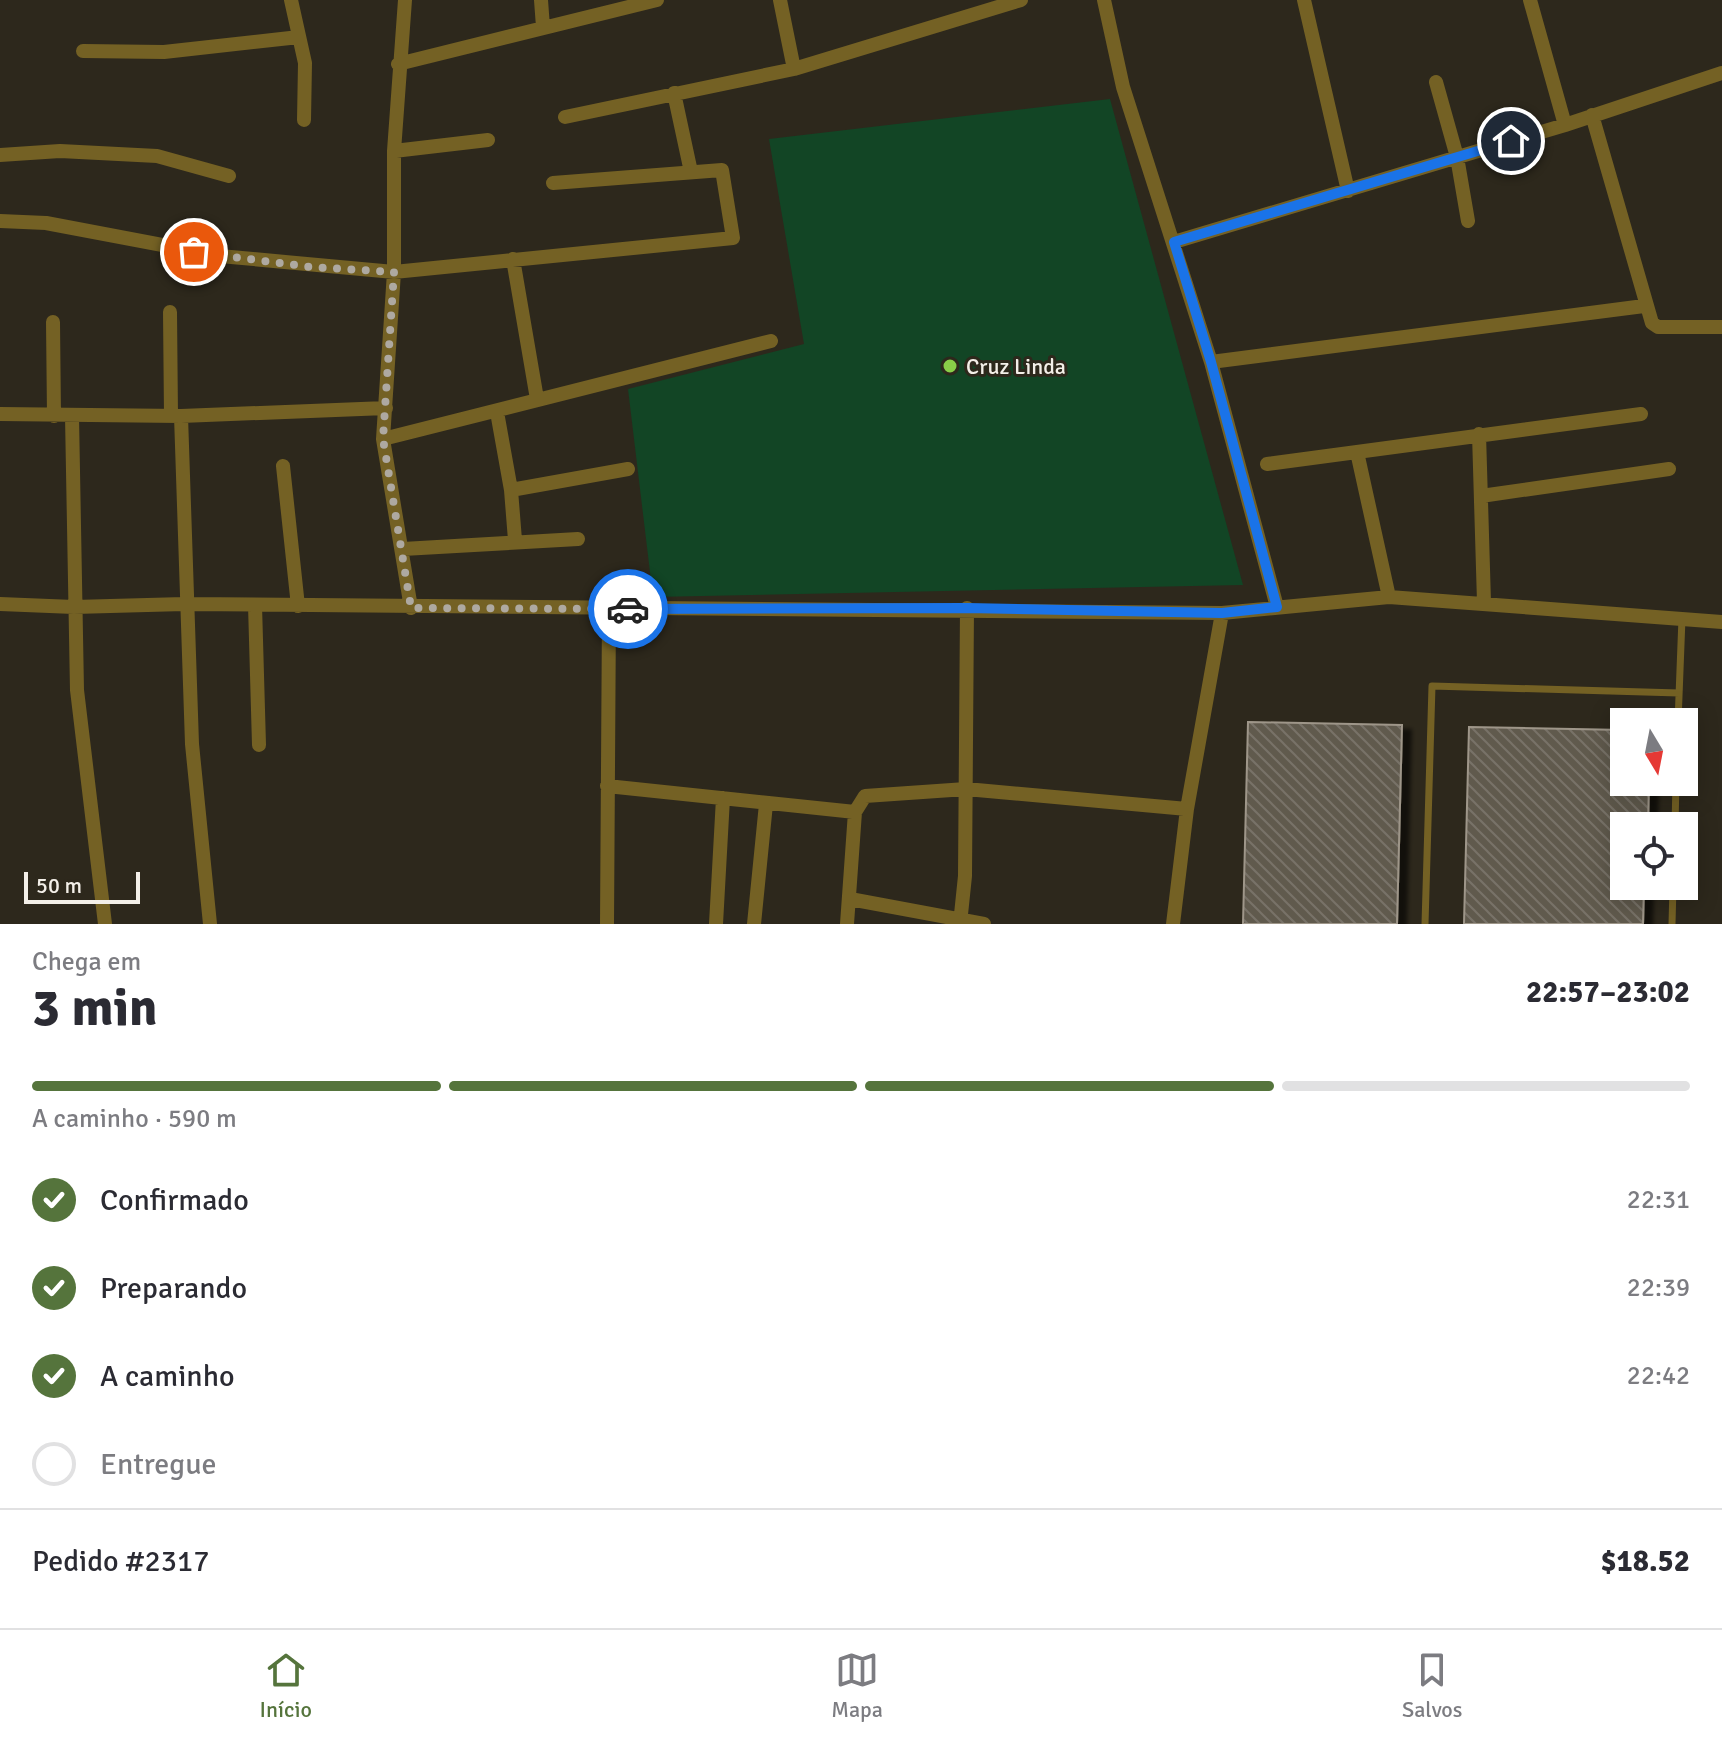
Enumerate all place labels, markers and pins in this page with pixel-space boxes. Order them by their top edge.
pin [1477,107,1545,175]
pin [160,218,228,286]
place label: Cruz Linda [966,353,1066,380]
marker: Cruz Linda [941,357,959,375]

